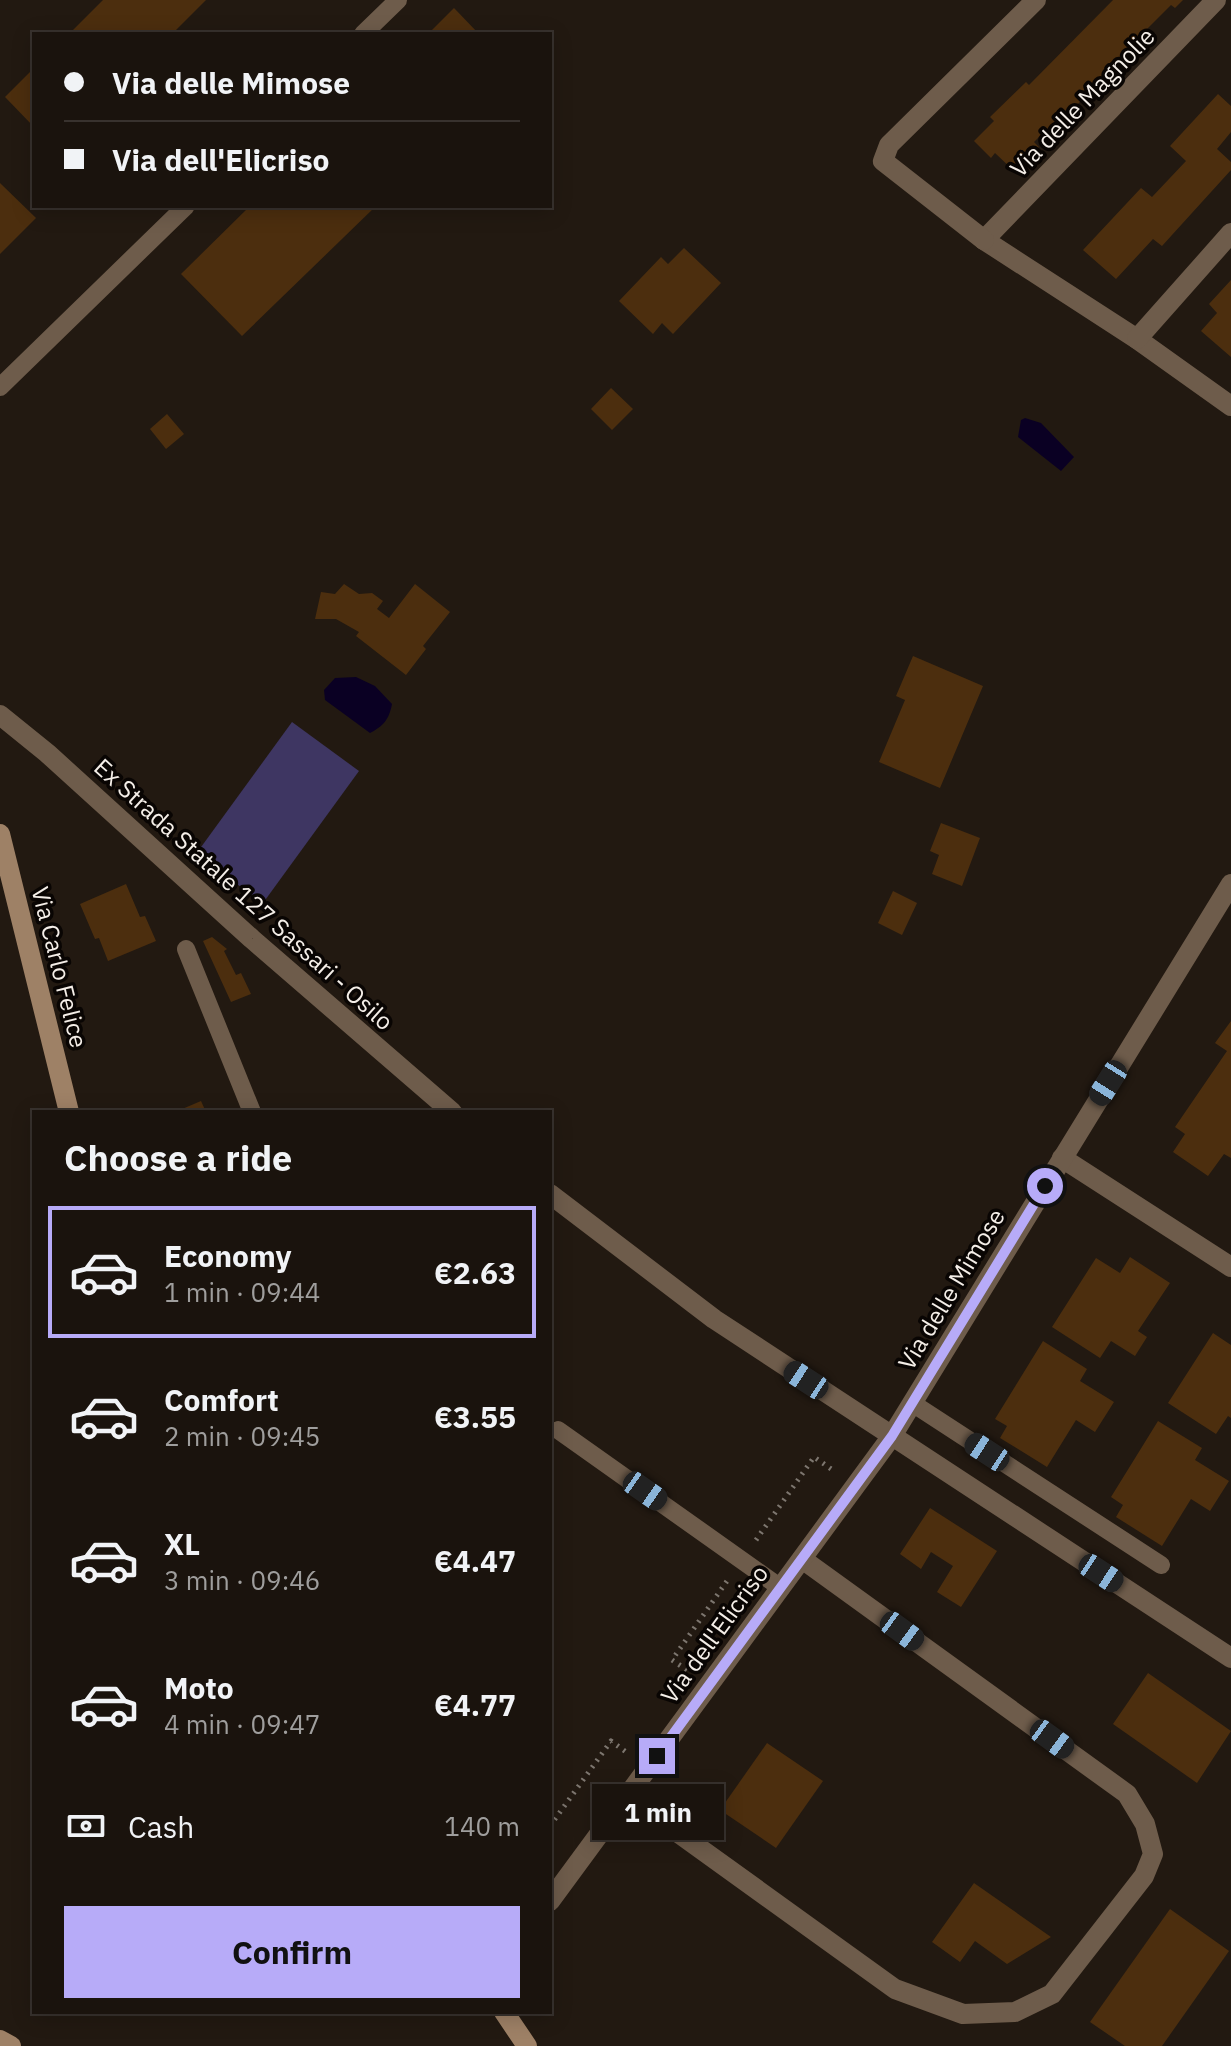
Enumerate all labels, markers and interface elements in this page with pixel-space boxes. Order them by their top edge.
street label: Via delle Magnolie [1003,20,1161,184]
text: Via delle Mimose [112,63,350,102]
text: Via dell'Elicriso [112,140,329,179]
street label: Ex Strada Statale 127 Sassari - Osilo [88,751,400,1037]
street label: Via Carlo Felice [25,883,95,1051]
car [1085,1056,1131,1110]
text: Choose a ride [64,1134,292,1181]
route start [1027,1168,1063,1204]
street label: Via delle Mimose [890,1202,1012,1376]
icon: car [68,1236,140,1308]
text: Economy [164,1236,292,1275]
text: €2.63 [434,1253,516,1292]
text: 1 min · 09:44 [164,1275,320,1309]
car [779,1357,833,1403]
icon: car [68,1380,140,1452]
text: Comfort [164,1380,279,1419]
text: €3.55 [434,1397,516,1436]
text: 2 min · 09:45 [164,1419,320,1453]
car [960,1429,1014,1475]
car [618,1467,672,1515]
icon: car [68,1524,140,1596]
text: XL [164,1524,200,1563]
text: €4.47 [434,1541,516,1580]
car [1074,1550,1128,1596]
street label: Via dell'Elicriso [653,1558,775,1710]
text: 3 min · 09:46 [164,1563,320,1597]
car [876,1607,928,1655]
icon: car [68,1668,140,1740]
text: Moto [164,1668,234,1707]
text: €4.77 [434,1685,516,1724]
text: 4 min · 09:47 [164,1707,320,1741]
car [1026,1715,1078,1763]
route end [639,1738,675,1774]
callout: 1 min [591,1784,723,1840]
text: 1 min [624,1795,692,1829]
icon: cash [64,1804,108,1848]
text: Cash [128,1807,194,1846]
text: 140 m [444,1809,520,1843]
button: Confirm [64,1906,520,1998]

